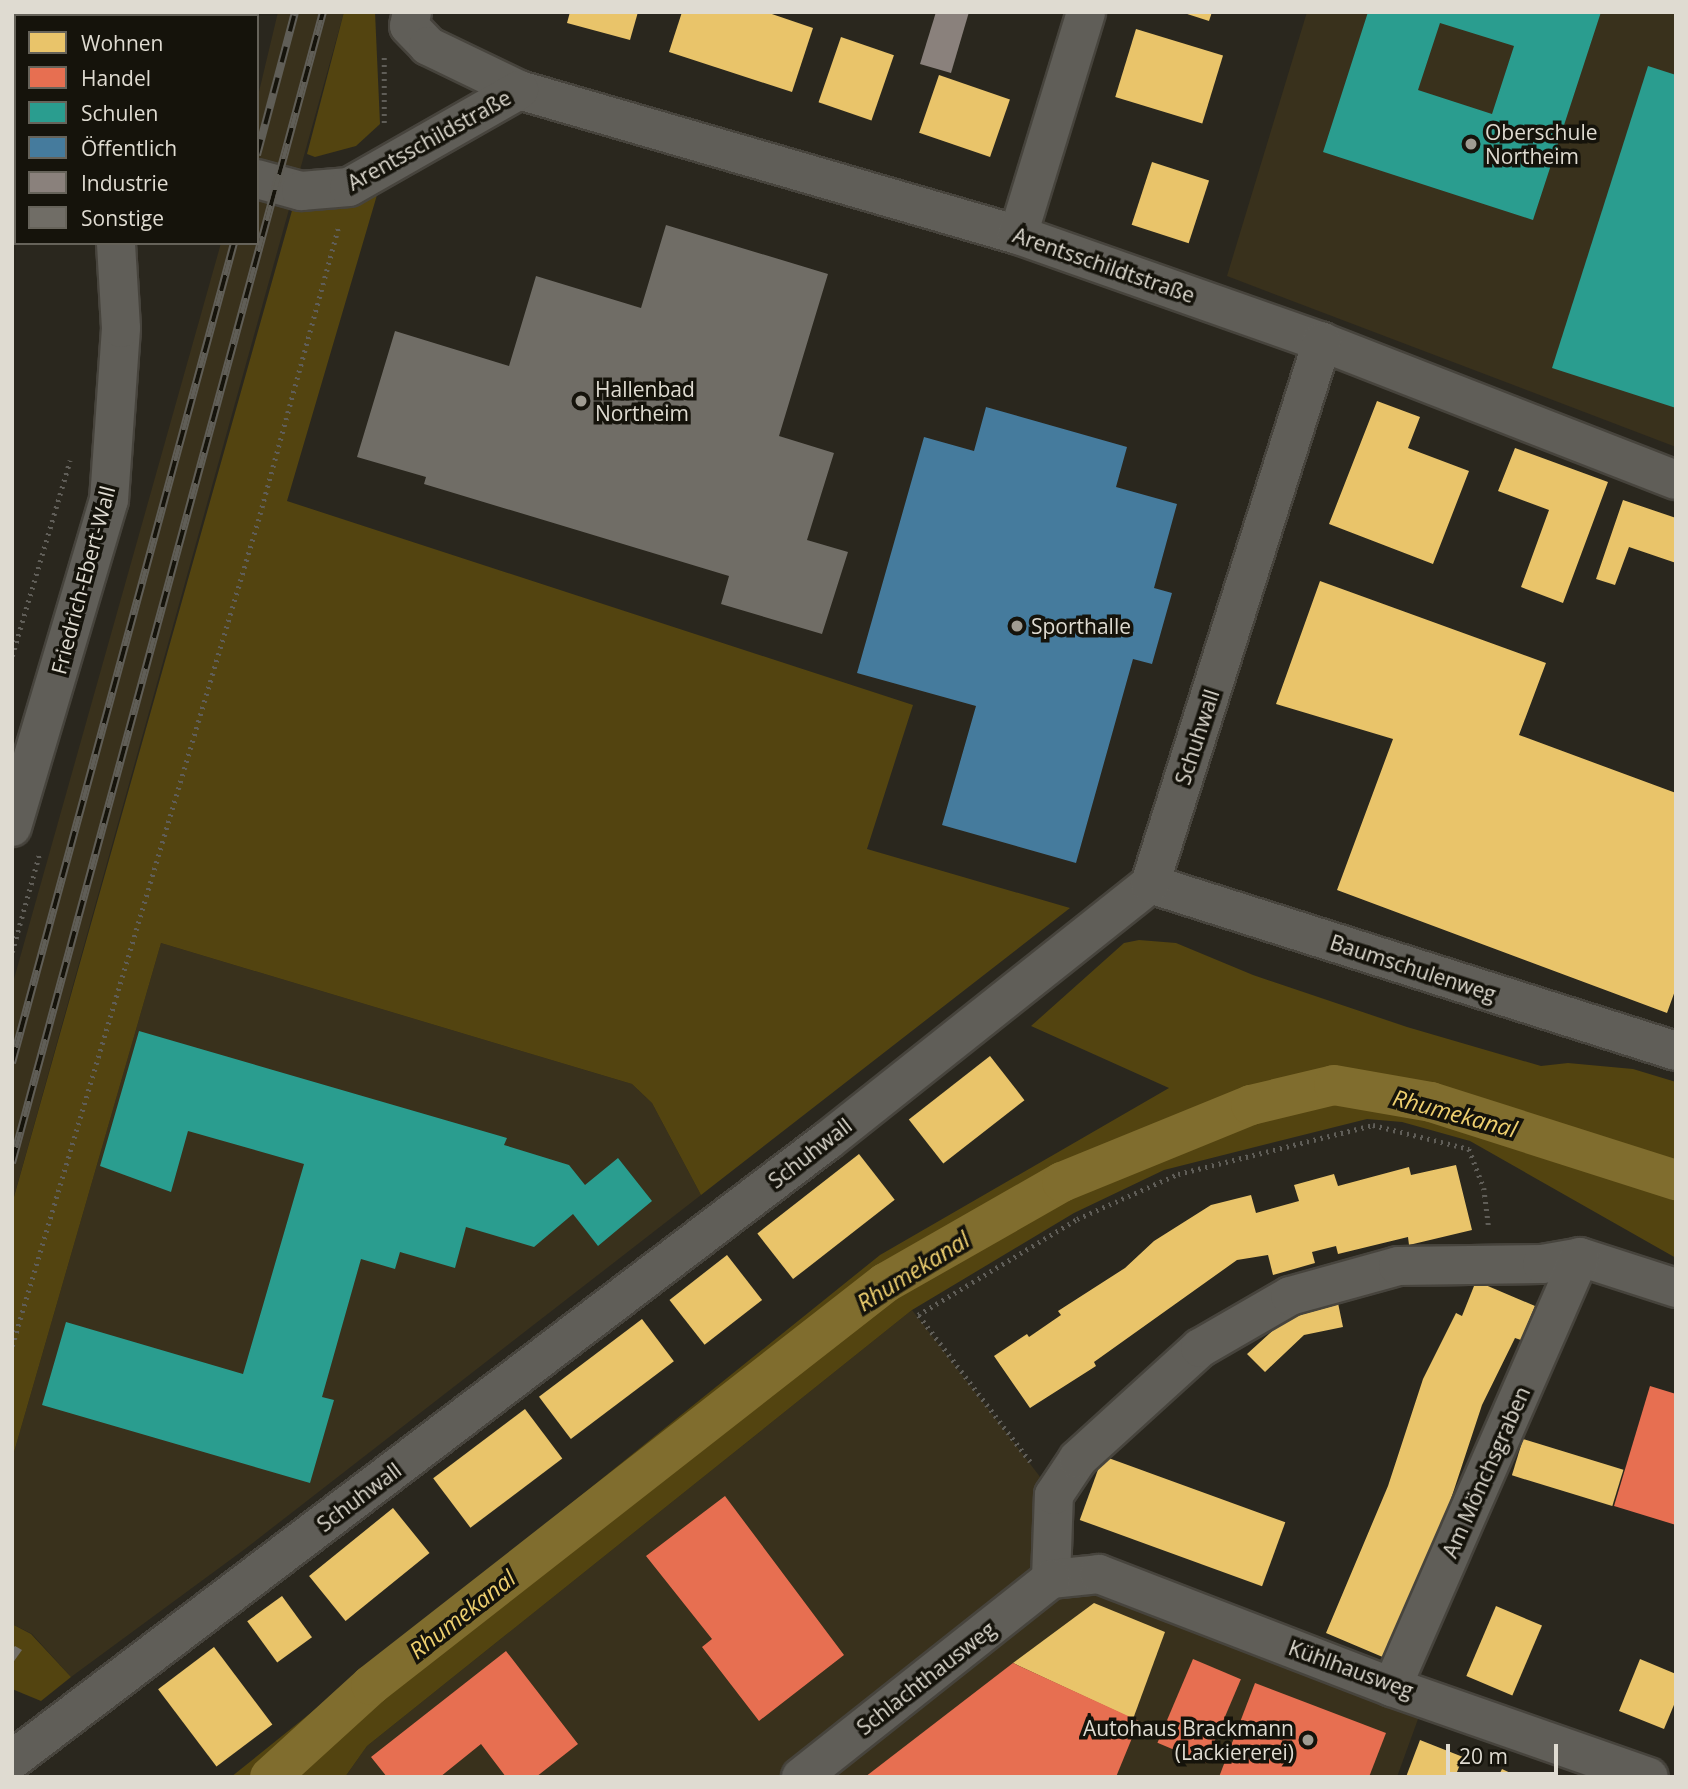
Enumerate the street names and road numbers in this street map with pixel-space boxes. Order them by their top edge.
street label: Arentsschildstraße [343,85,515,195]
street label: Arentsschildtstraße [1010,222,1198,308]
street label: Friedrich-Ebert-Wall [46,483,120,677]
street label: Schuhwall [1170,686,1224,788]
street label: Baumschulenweg [1327,929,1499,1007]
street label: Schuhwall [763,1113,857,1193]
street label: Am Mönchsgraben [1437,1383,1535,1561]
street label: Schuhwall [312,1457,406,1537]
street label: Schlachthausweg [852,1616,1000,1740]
street label: Kühlhausweg [1285,1635,1417,1703]

